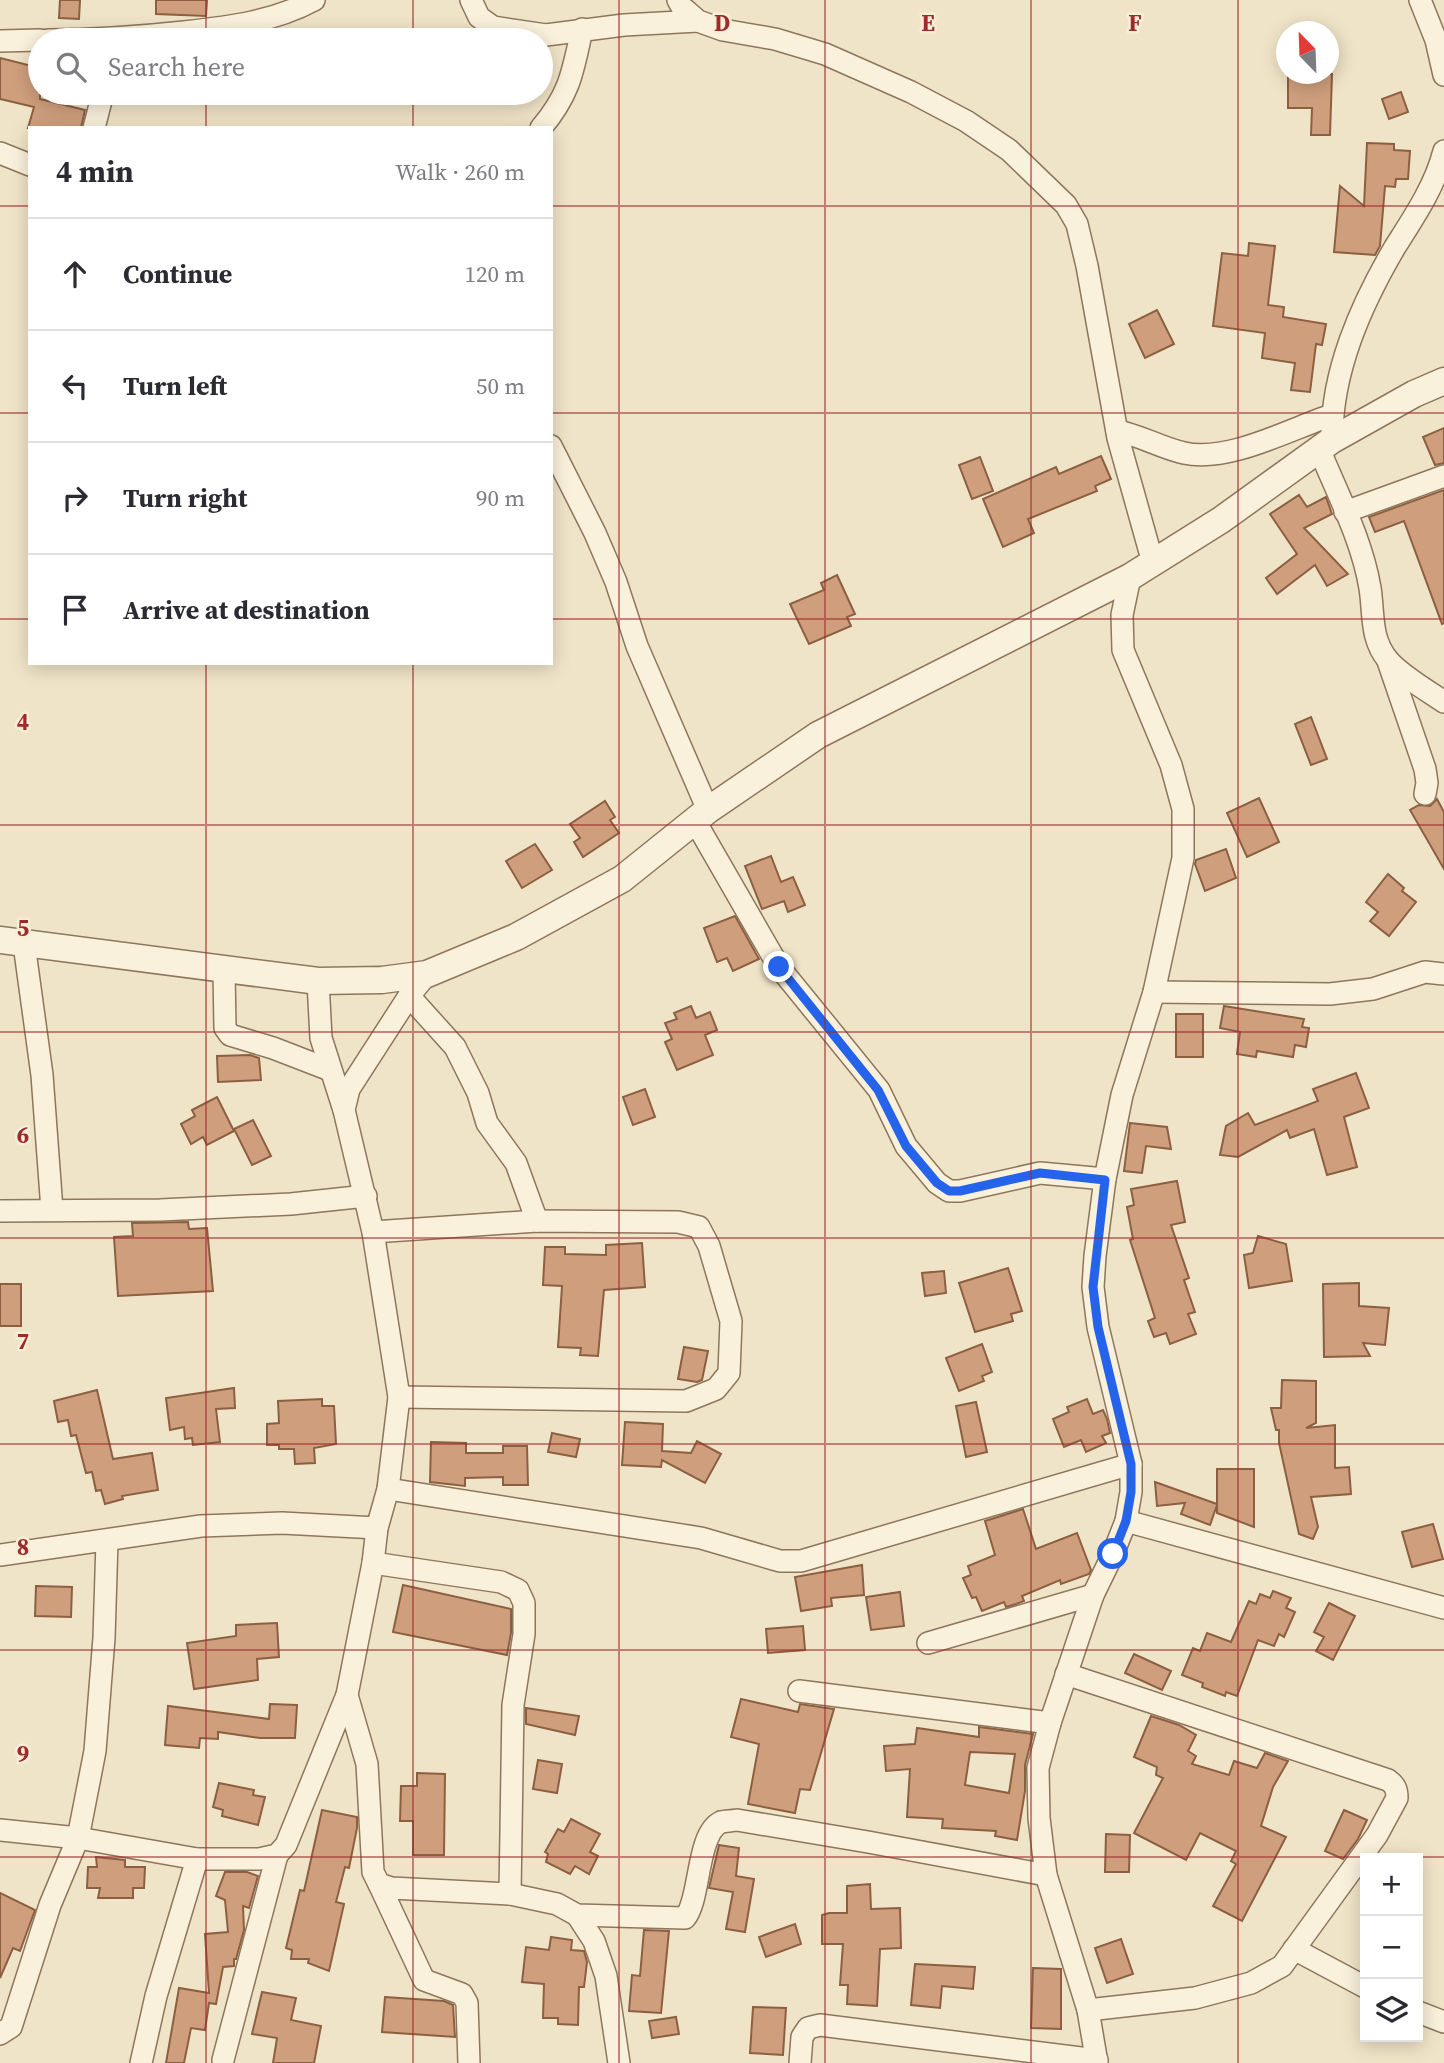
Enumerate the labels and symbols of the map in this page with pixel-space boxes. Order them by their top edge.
text: D [714,7,730,39]
text: E [921,7,935,39]
text: F [1128,7,1142,39]
north arrow [1276,21,1339,84]
text: 4 [17,706,29,738]
text: 5 [17,912,29,944]
route end [763,951,794,982]
text: 6 [17,1119,29,1151]
text: 7 [17,1325,29,1357]
text: 8 [17,1531,29,1563]
route start [1097,1538,1128,1569]
text: 9 [17,1738,29,1770]

